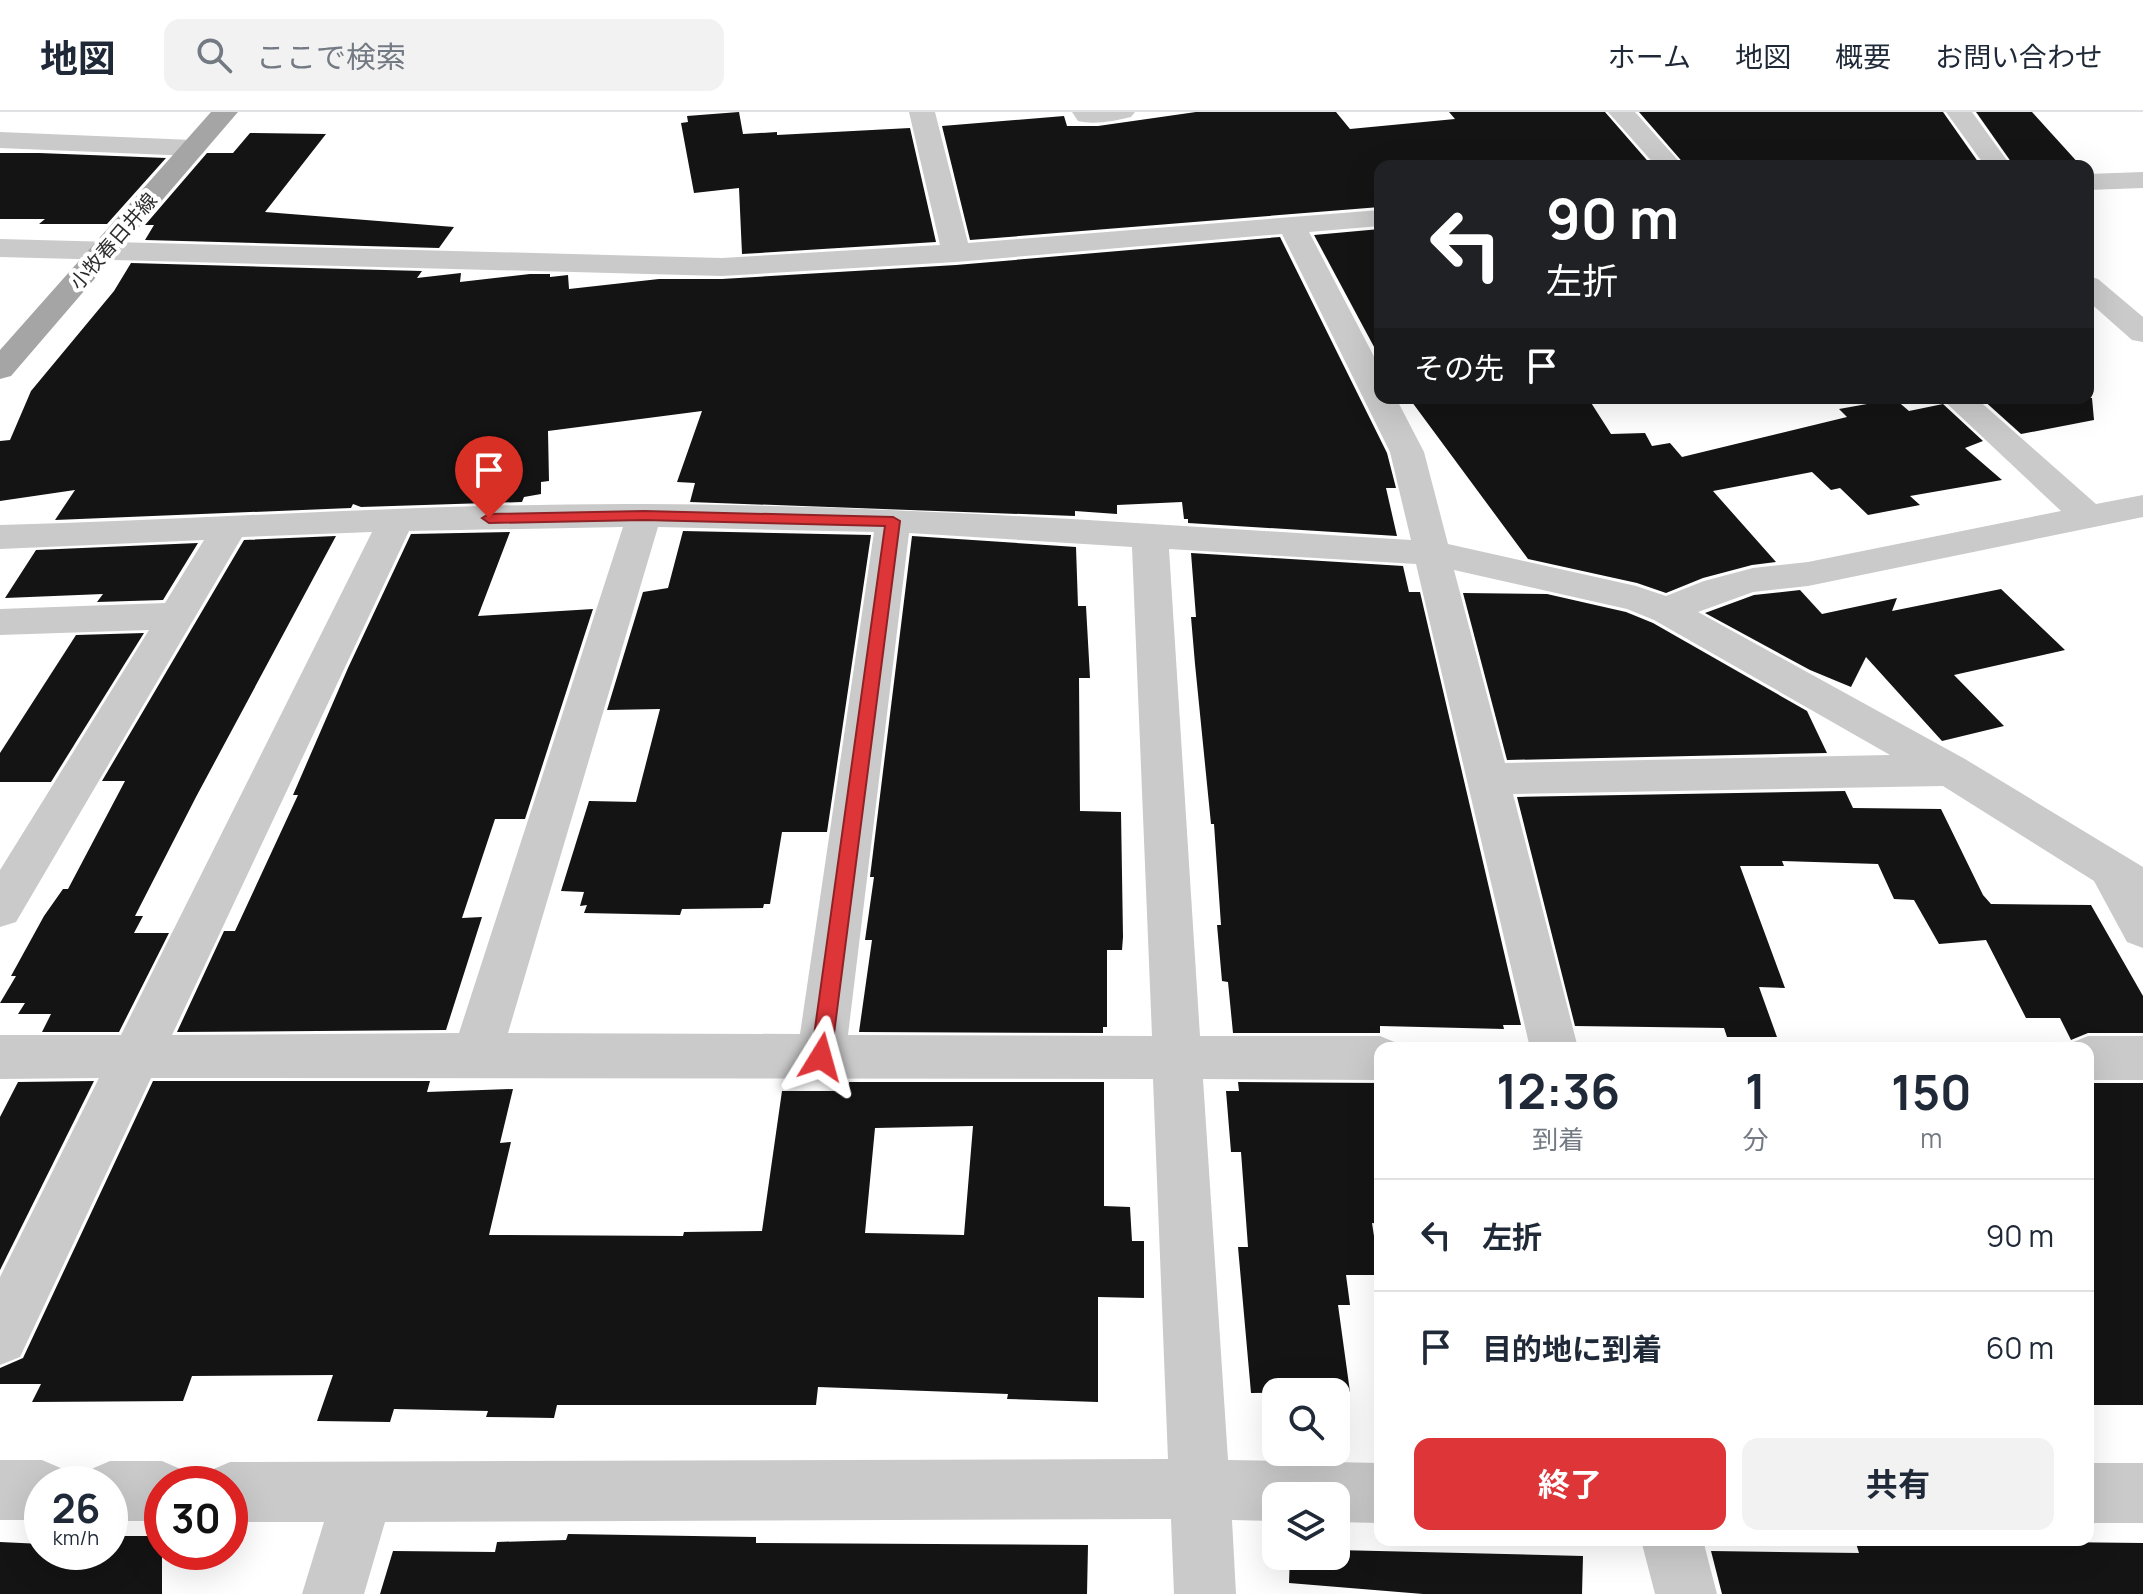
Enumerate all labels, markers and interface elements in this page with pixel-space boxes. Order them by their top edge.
search box [164,19,724,91]
text: 地図 [40,31,116,83]
icon: search [192,33,236,77]
text: ここで検索 [256,36,406,77]
text: ホーム [1608,37,1691,75]
text: 地図 [1735,37,1791,75]
text: 概要 [1835,37,1891,75]
text: お問い合わせ [1935,37,2103,75]
text: 90 m [1546,179,1679,256]
street label: 小牧春日井線 [63,187,163,295]
icon: left [1414,192,1518,296]
text: 左折 [1546,256,1618,305]
icon: arrive [1520,344,1564,388]
text: その先 [1414,347,1504,388]
pin [455,436,523,518]
icon: arrive [467,448,511,492]
position arrow [779,1015,863,1099]
text: 12:36 [1496,1058,1620,1123]
text: 1 [1745,1058,1766,1123]
text: 150 [1891,1059,1972,1124]
text: m [1920,1120,1942,1156]
text: 到着 [1532,1121,1584,1157]
text: 分 [1743,1121,1769,1157]
icon: left [1414,1213,1458,1257]
text: 90 m [1986,1215,2054,1256]
text: 左折 [1482,1216,1542,1257]
icon: arrive [1414,1325,1458,1369]
text: 60 m [1986,1327,2054,1368]
text: 目的地に到着 [1482,1328,1662,1369]
map controls [1262,1378,1350,1570]
button: search [1262,1378,1350,1466]
button: 終了 [1414,1438,1726,1530]
button: 共有 [1742,1438,2054,1530]
speed limit sign: 30 [144,1466,248,1570]
text: 26 [52,1480,100,1535]
button: layers [1262,1482,1350,1570]
text: km/h [53,1524,99,1551]

